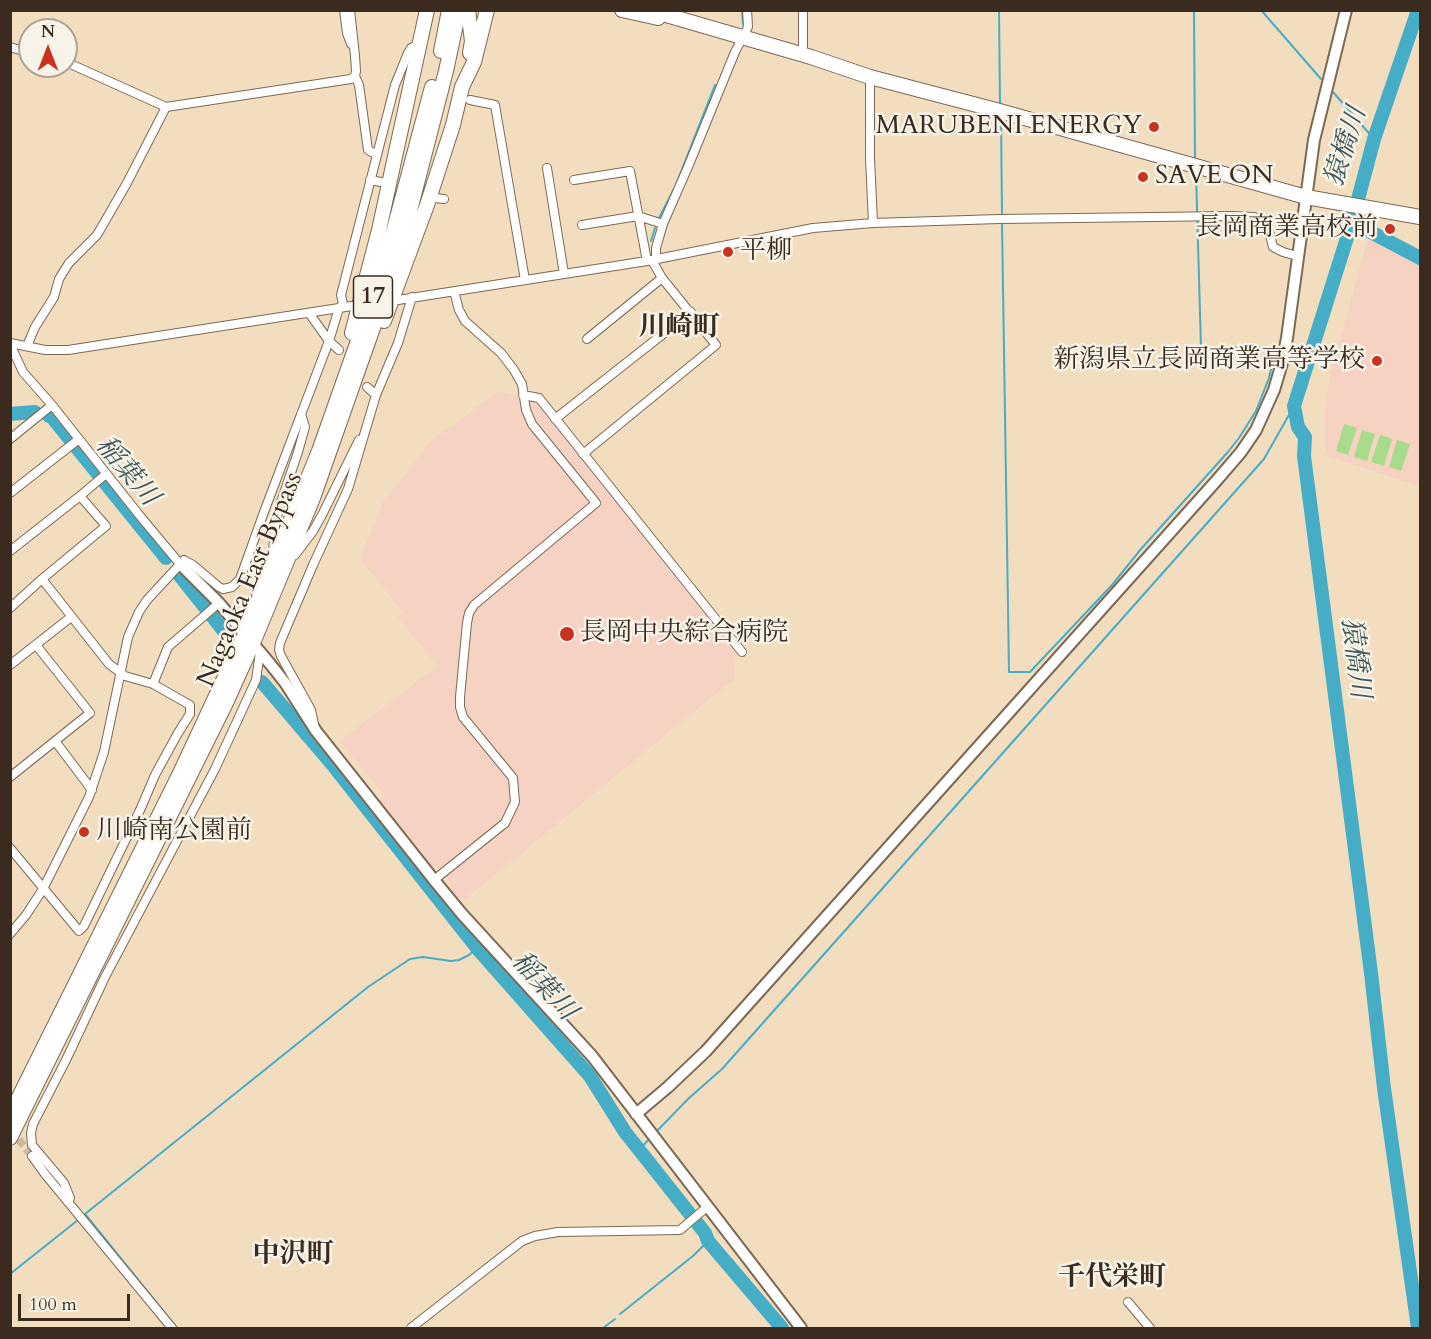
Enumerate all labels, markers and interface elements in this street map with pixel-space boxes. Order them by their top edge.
north arrow [18,18,78,78]
text: N [41,21,55,43]
water label: 猿橋川 [1319,103,1375,191]
place label: MARUBENI ENERGY [876,111,1142,143]
marker: MARUBENI ENERGY [1147,120,1161,134]
place label: SAVE ON [1155,161,1273,193]
marker: SAVE ON [1136,170,1150,184]
place label: 長岡商業高校前 [1196,213,1378,245]
marker: 長岡商業高校前 [1383,222,1397,236]
place label: 平柳 [740,236,792,268]
marker: 平柳 [721,245,735,259]
road number: 17 [354,276,392,318]
district label: 川崎町 [639,313,719,345]
place label: 新潟県立長岡商業高等学校 [1053,345,1365,377]
marker: 新潟県立長岡商業高等学校 [1370,354,1384,368]
water label: 稲葉川 [88,431,164,513]
street label: Nagaoka East Bypass [192,468,310,692]
water label: 猿橋川 [1333,616,1375,700]
place label: 長岡中央綜合病院 [580,618,788,650]
marker: 長岡中央綜合病院 [558,625,576,643]
place label: 川崎南公園前 [96,816,252,848]
marker: 川崎南公園前 [77,825,91,839]
water label: 稲葉川 [504,946,582,1028]
district label: 中沢町 [253,1240,333,1272]
district label: 千代栄町 [1058,1263,1166,1295]
scale bar [21,1282,134,1320]
text: 100 m [29,1292,77,1317]

